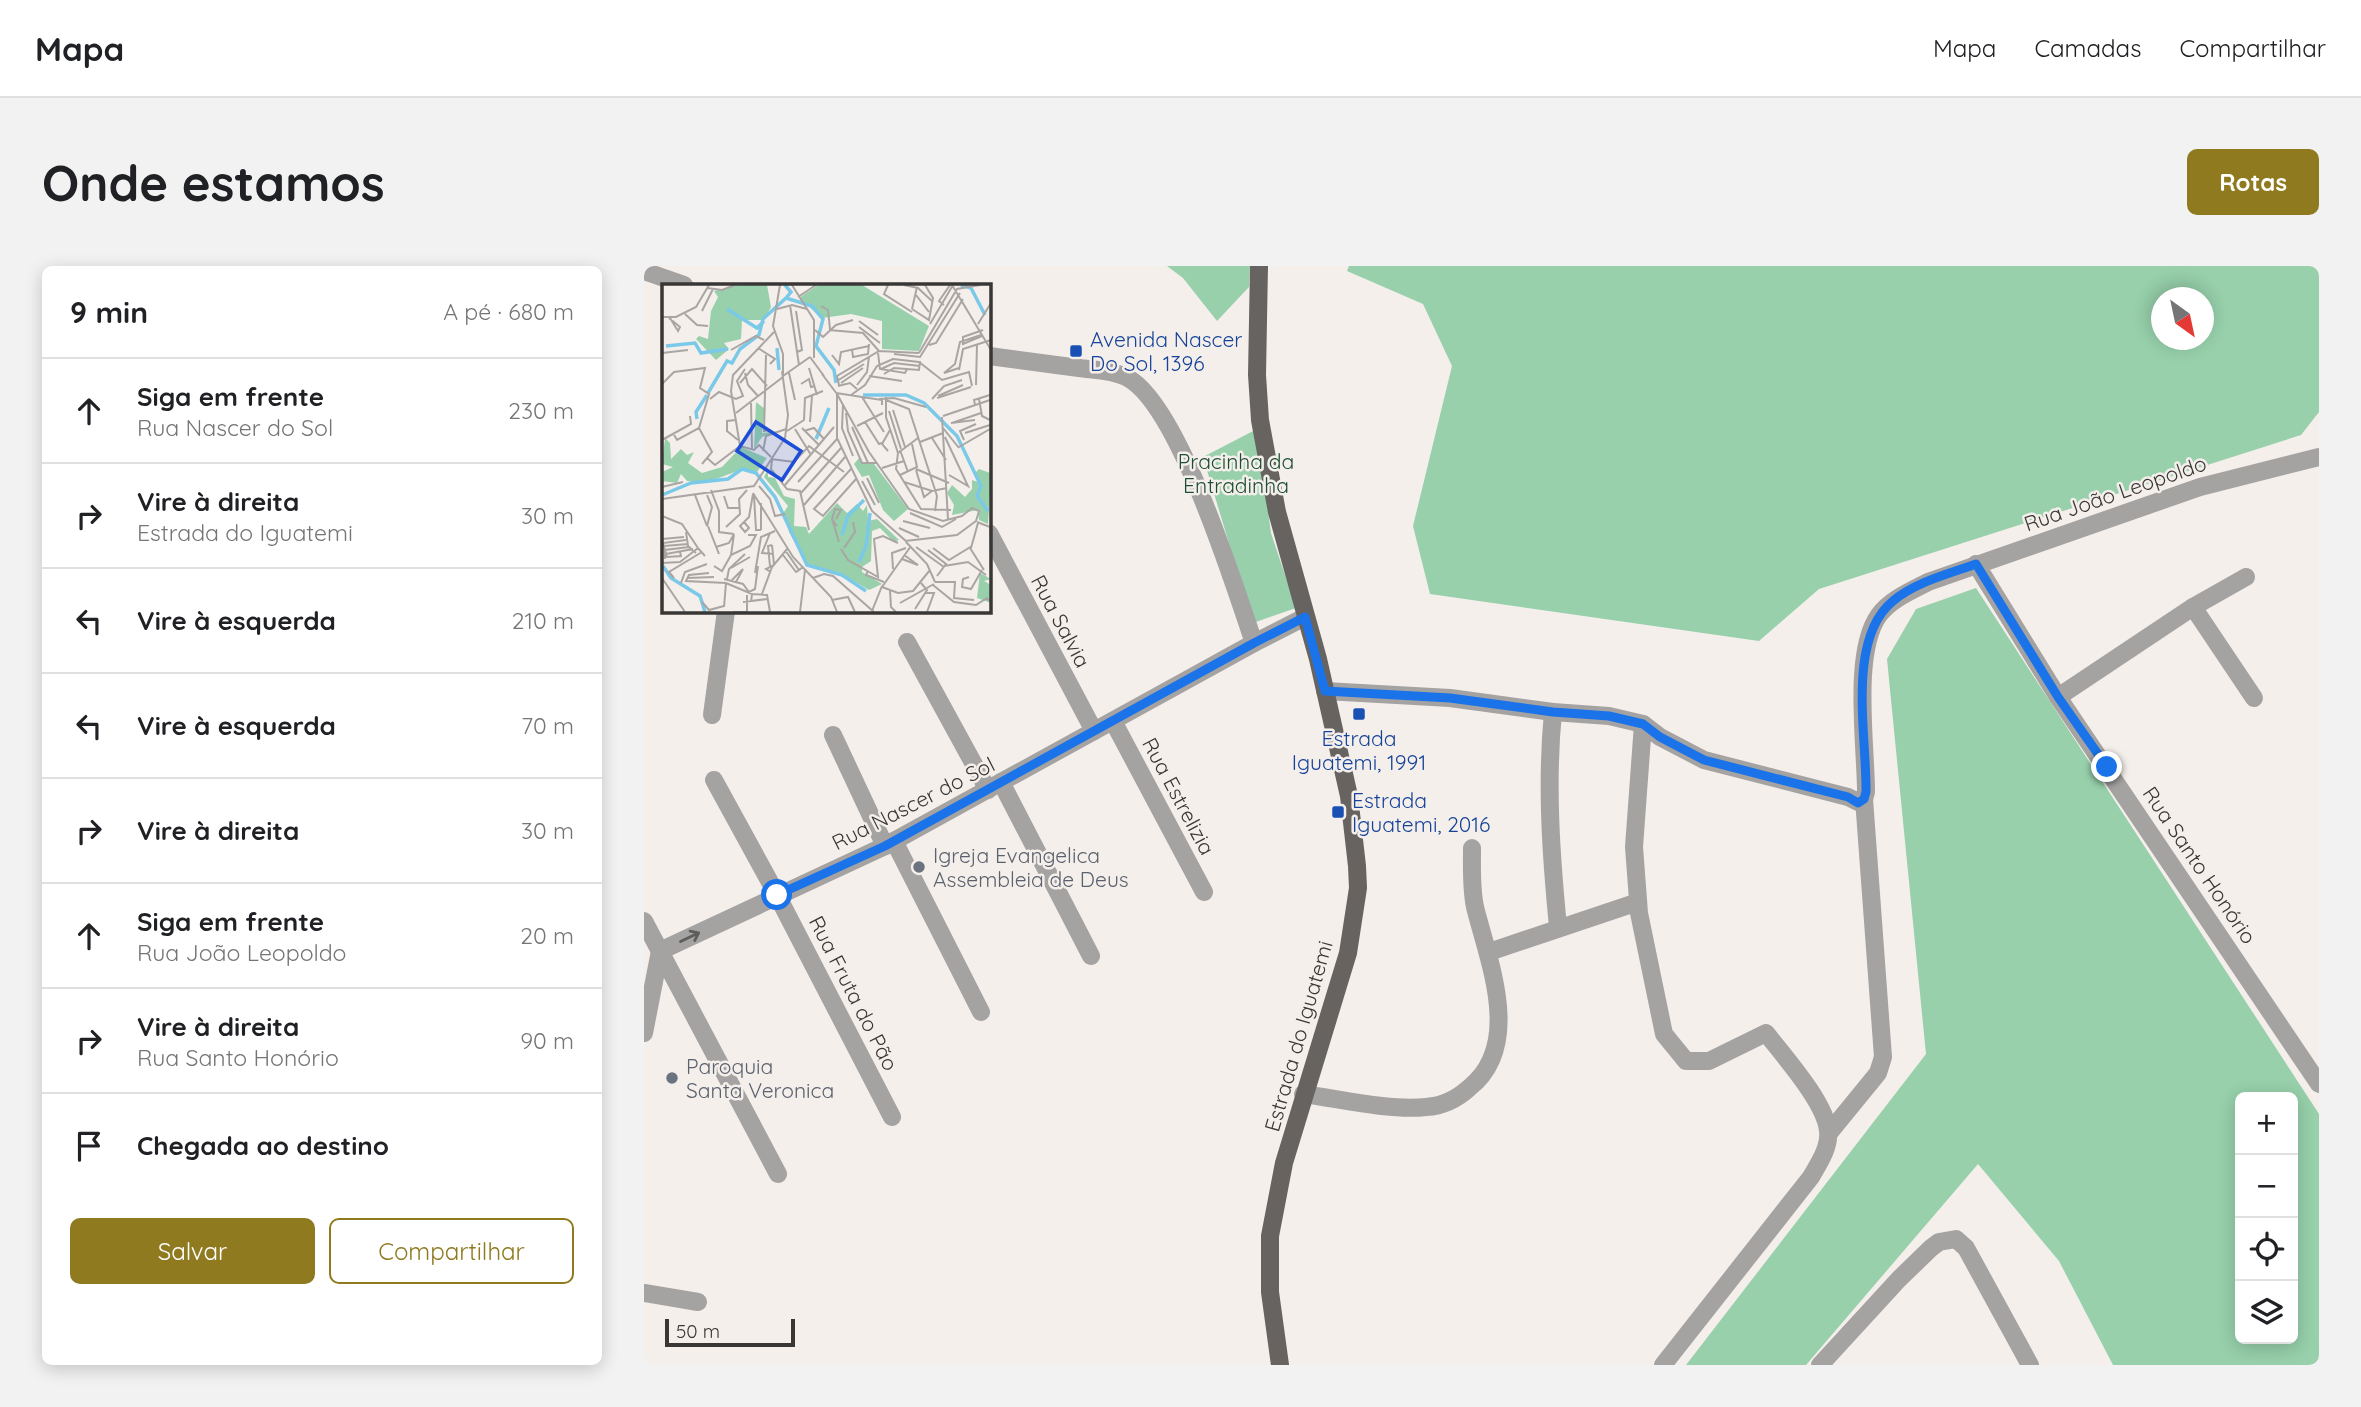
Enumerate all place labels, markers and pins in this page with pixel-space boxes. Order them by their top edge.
place label: Avenida Nascer Do Sol, 1396 [1090,326,1242,376]
marker: Avenida Nascer Do Sol, 1396 [1068,343,1084,359]
marker: Estrada Iguatemi, 1991 [1351,706,1367,722]
place label: Estrada Iguatemi, 1991 [1292,725,1426,775]
place label: Estrada Iguatemi, 2016 [1352,787,1490,837]
marker: Estrada Iguatemi, 2016 [1330,804,1346,820]
place label: Igreja Evangelica Assembleia de Deus [933,842,1129,892]
marker: Igreja Evangelica Assembleia de Deus [911,859,927,875]
place label: Paroquia Santa Veronica [686,1053,834,1103]
marker: Paroquia Santa Veronica [664,1070,680,1086]

